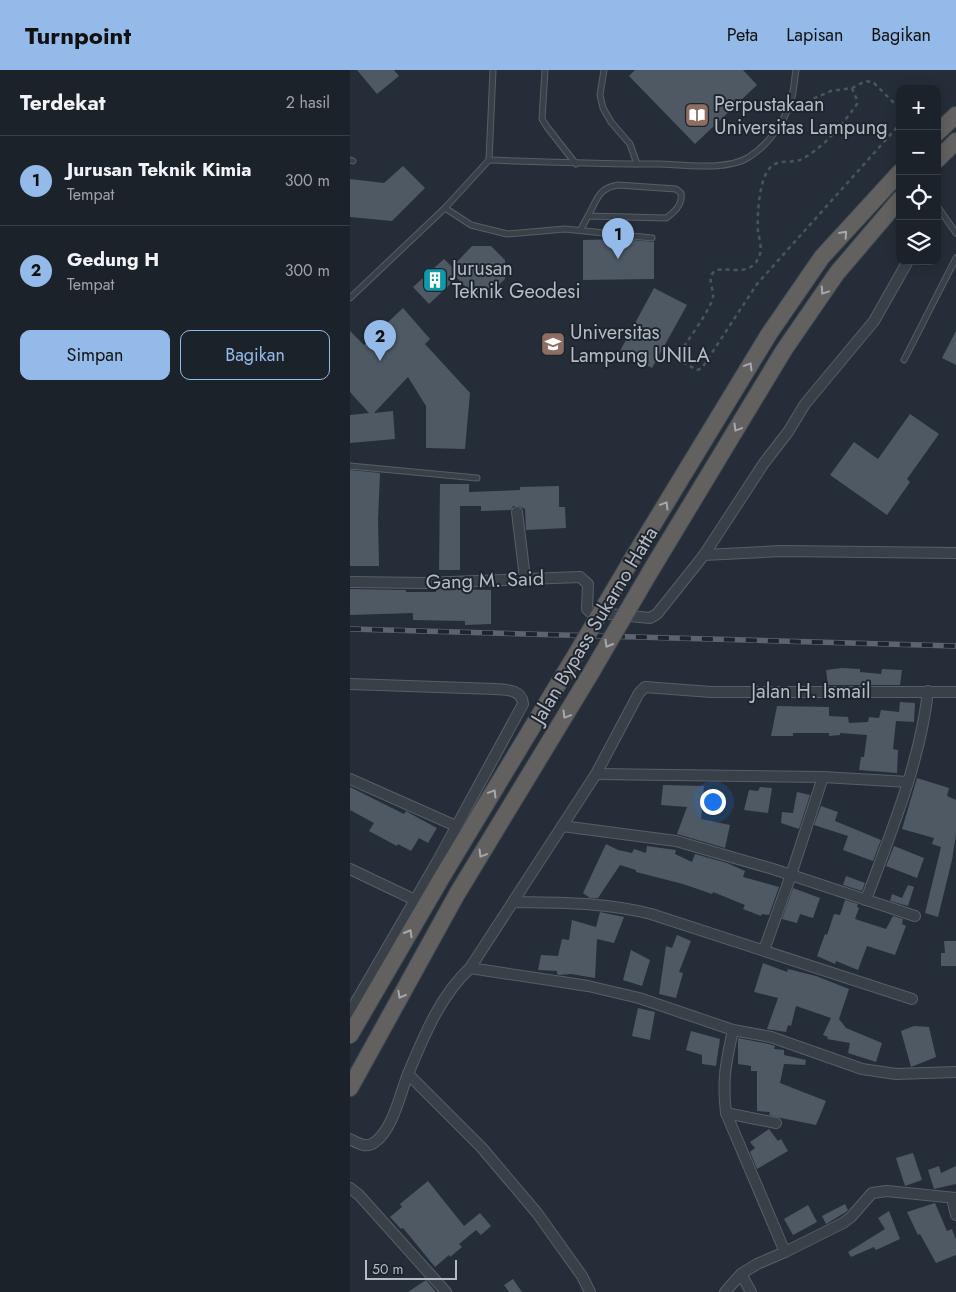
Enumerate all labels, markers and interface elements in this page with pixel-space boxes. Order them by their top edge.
text: Turnpoint [25,18,131,53]
text: Peta [727,22,758,48]
text: Lapisan [786,22,843,48]
text: Bagikan [871,22,931,48]
map controls [896,85,941,265]
button: + [896,85,941,130]
text: Terdekat [20,88,105,118]
place label: Perpustakaan Universitas Lampung [714,90,888,142]
text: 2 hasil [286,91,330,114]
library icon: Perpustakaan Universitas Lampung [684,102,710,128]
button: − [896,130,941,175]
text: Jurusan Teknik Kimia [67,156,252,183]
text: 1 [32,169,40,192]
text: 300 m [285,169,330,192]
button: locate [896,175,941,220]
text: Tempat [67,183,114,206]
pin: 1 [602,218,634,259]
button: layers [896,220,941,265]
one-way arrow [838,230,847,239]
text: Gedung H [67,246,159,273]
place label: Jurusan Teknik Geodesi [449,254,581,306]
text: 2 [31,259,41,282]
text: 300 m [285,259,330,282]
building icon: Jurusan Teknik Geodesi [422,267,448,293]
text: Tempat [67,273,114,296]
one-way arrow [821,285,830,295]
place label: Universitas Lampung UNILA [570,318,711,370]
pin: 2 [364,320,396,361]
button: Simpan [20,330,170,380]
button: Bagikan [180,330,330,380]
school or university icon: Universitas Lampung UNILA [540,331,566,357]
one-way arrow [743,362,753,371]
one-way arrow [733,422,743,431]
one-way arrow [659,501,669,510]
street label: Jalan Bypass Sukarno Hatta [522,521,665,732]
street label: Gang M. Said [425,564,545,597]
one-way arrow [604,639,614,648]
street label: Jalan H. Ismail [748,677,871,706]
one-way arrow [562,709,572,718]
one-way arrow [486,789,496,798]
your location [700,789,726,815]
one-way arrow [478,848,488,857]
one-way arrow [403,929,413,938]
one-way arrow [398,989,408,998]
scale bar [365,1257,458,1280]
text: 50 m [372,1259,403,1279]

